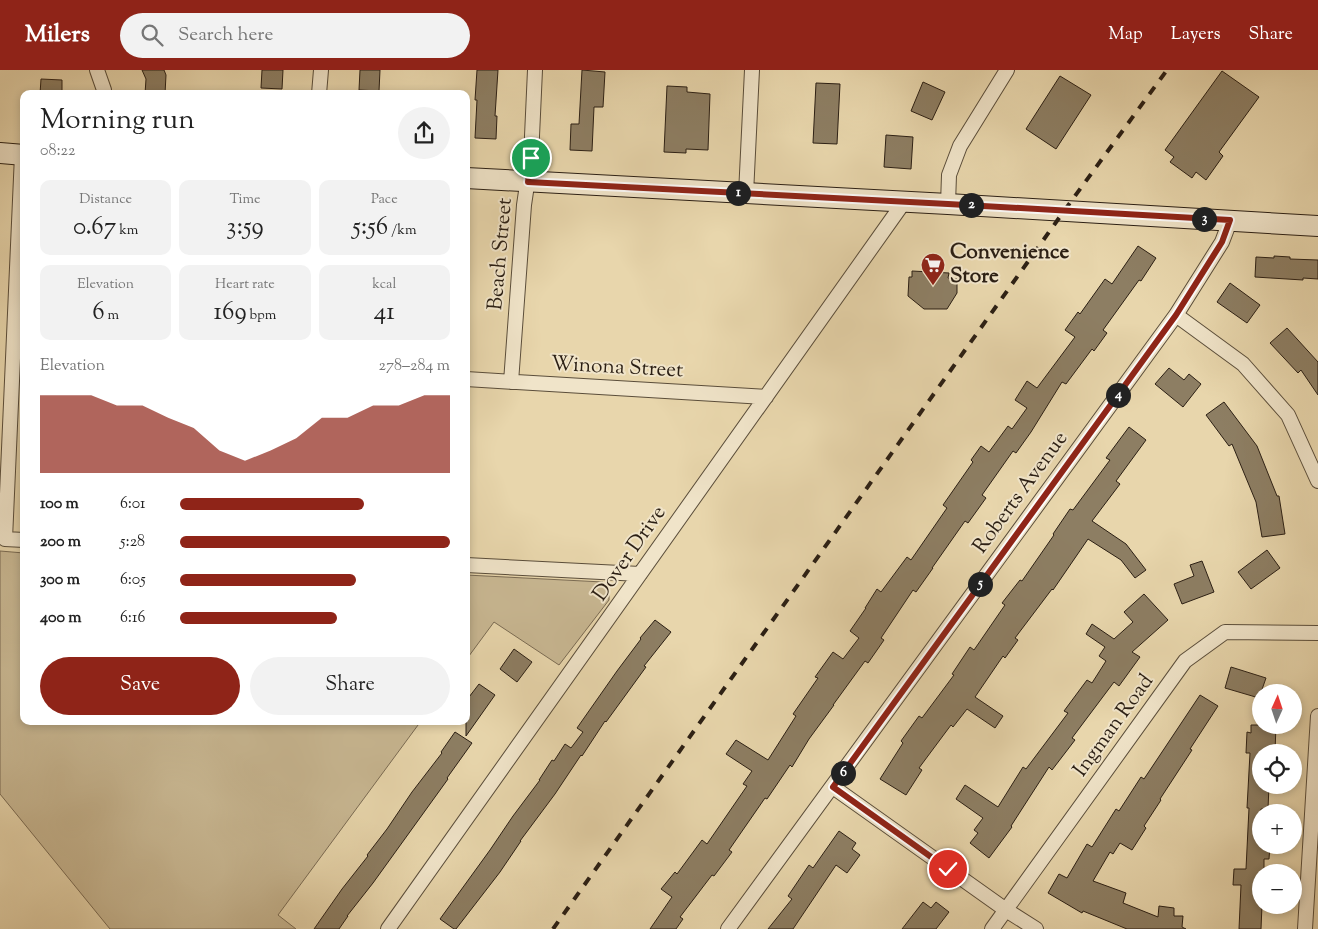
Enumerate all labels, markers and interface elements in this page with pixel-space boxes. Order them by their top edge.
search box [120,13,470,58]
text: Milers [25,18,90,52]
icon: search [138,21,166,49]
text: Search here [178,22,273,49]
text: Map [1108,22,1143,48]
text: Layers [1171,22,1221,48]
text: Share [1249,22,1293,48]
text: Morning run [40,101,195,141]
button: share [398,107,450,159]
pin [510,137,552,179]
text: 08:22 [40,140,76,163]
icon: arrive [517,144,545,172]
pin: 1 [726,180,750,206]
text: 1 [736,183,741,203]
text: Distance [79,190,132,210]
text: Time [229,190,261,210]
text: Pace [371,190,398,210]
pin: 2 [958,192,984,218]
text: 2 [968,195,975,215]
street label: Beach Street [481,197,521,311]
pin: 3 [1192,206,1216,232]
text: 3 [1202,209,1207,229]
text: 0.67 [73,210,116,246]
text: 3:59 [226,210,264,246]
text: 5:56 [352,210,388,246]
text: km [116,221,138,241]
text: /km [388,221,416,241]
place label: Convenience Store [950,238,1070,292]
supermarket icon: Convenience Store [920,252,946,286]
text: Elevation [77,275,134,295]
text: Heart rate [215,275,275,295]
text: kcal [372,275,396,295]
text: 6 [92,295,105,331]
text: 169 [214,295,247,331]
text: 41 [374,295,395,331]
text: m [105,306,119,326]
text: bpm [247,306,276,326]
street label: Winona Street [550,350,684,386]
text: Elevation [40,355,105,378]
text: 278–284 m [379,355,450,378]
pin: 4 [1106,382,1130,408]
text: 4 [1115,385,1122,405]
street label: Roberts Avenue [966,426,1076,560]
text: 100 m [40,493,79,516]
text: 6:01 [120,493,146,516]
street label: Dover Drive [586,500,674,608]
text: 200 m [40,531,81,554]
text: 5:28 [120,531,145,554]
text: 300 m [40,569,80,592]
text: 6:05 [120,569,146,592]
pin: 5 [968,572,992,596]
text: 5 [978,574,983,594]
text: 400 m [40,607,82,630]
text: 6:16 [120,607,145,630]
button: Save [40,657,240,715]
button: Share [250,657,450,715]
street label: Ingman Road [1066,668,1162,784]
north arrow [1252,684,1302,734]
map controls [1252,684,1302,914]
button: locate [1252,744,1302,794]
pin: 6 [830,760,856,786]
text: 6 [840,763,847,783]
button: + [1252,804,1302,854]
pin [927,848,969,890]
icon: check [934,855,962,883]
button: − [1252,864,1302,914]

